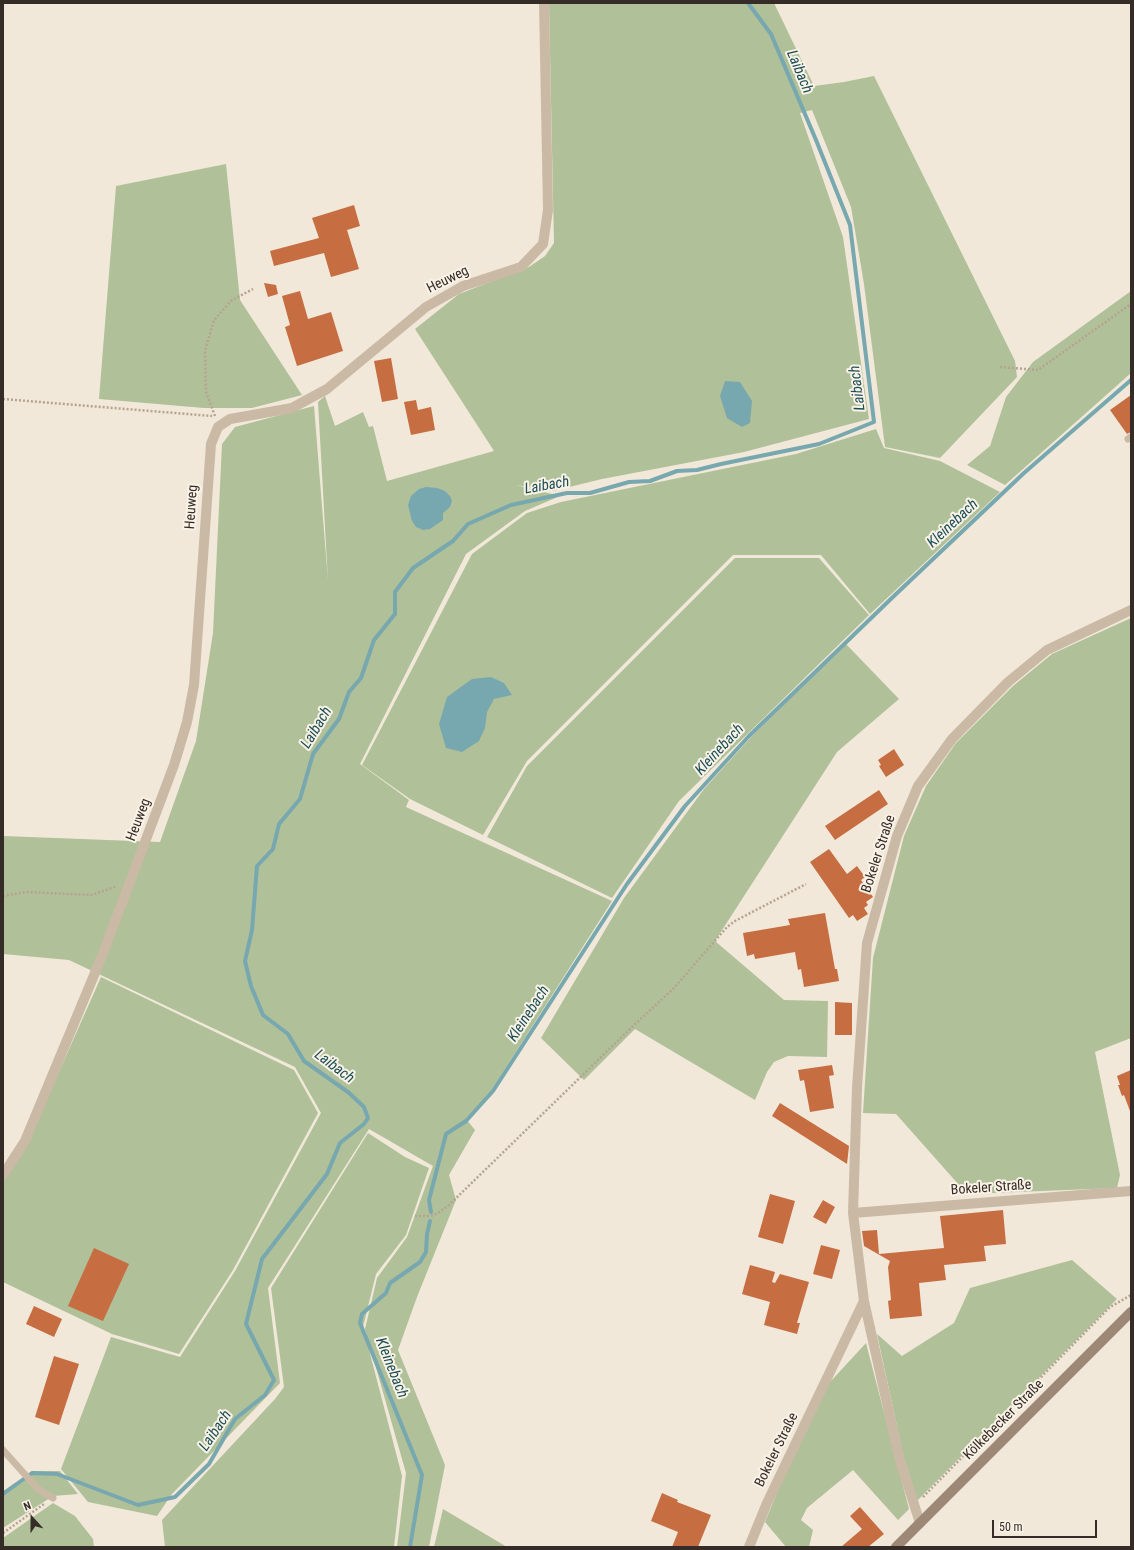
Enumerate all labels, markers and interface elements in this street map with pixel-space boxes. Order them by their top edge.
water label: Laibach [782,48,816,96]
street label: Heuweg [424,263,472,297]
water label: Laibach [846,365,870,411]
water label: Laibach [523,473,571,499]
street label: Heuweg [182,484,202,530]
water label: Kleinebach [924,496,982,552]
water label: Laibach [298,704,336,752]
water label: Kleinebach [692,721,748,779]
street label: Heuweg [123,796,155,844]
street label: Bokeler Straße [859,813,899,895]
water label: Kleinebach [504,983,554,1045]
water label: Laibach [311,1046,357,1088]
street label: Bokeler Straße [950,1177,1032,1199]
water label: Kleinebach [371,1335,411,1401]
street label: Kölkebecker Straße [960,1376,1048,1464]
water label: Laibach [196,1407,236,1455]
street label: Bokeler Straße [752,1410,802,1490]
north arrow [12,1498,52,1538]
text: N [22,1499,33,1514]
scale bar [994,1512,1099,1538]
text: 50 m [999,1520,1023,1534]

